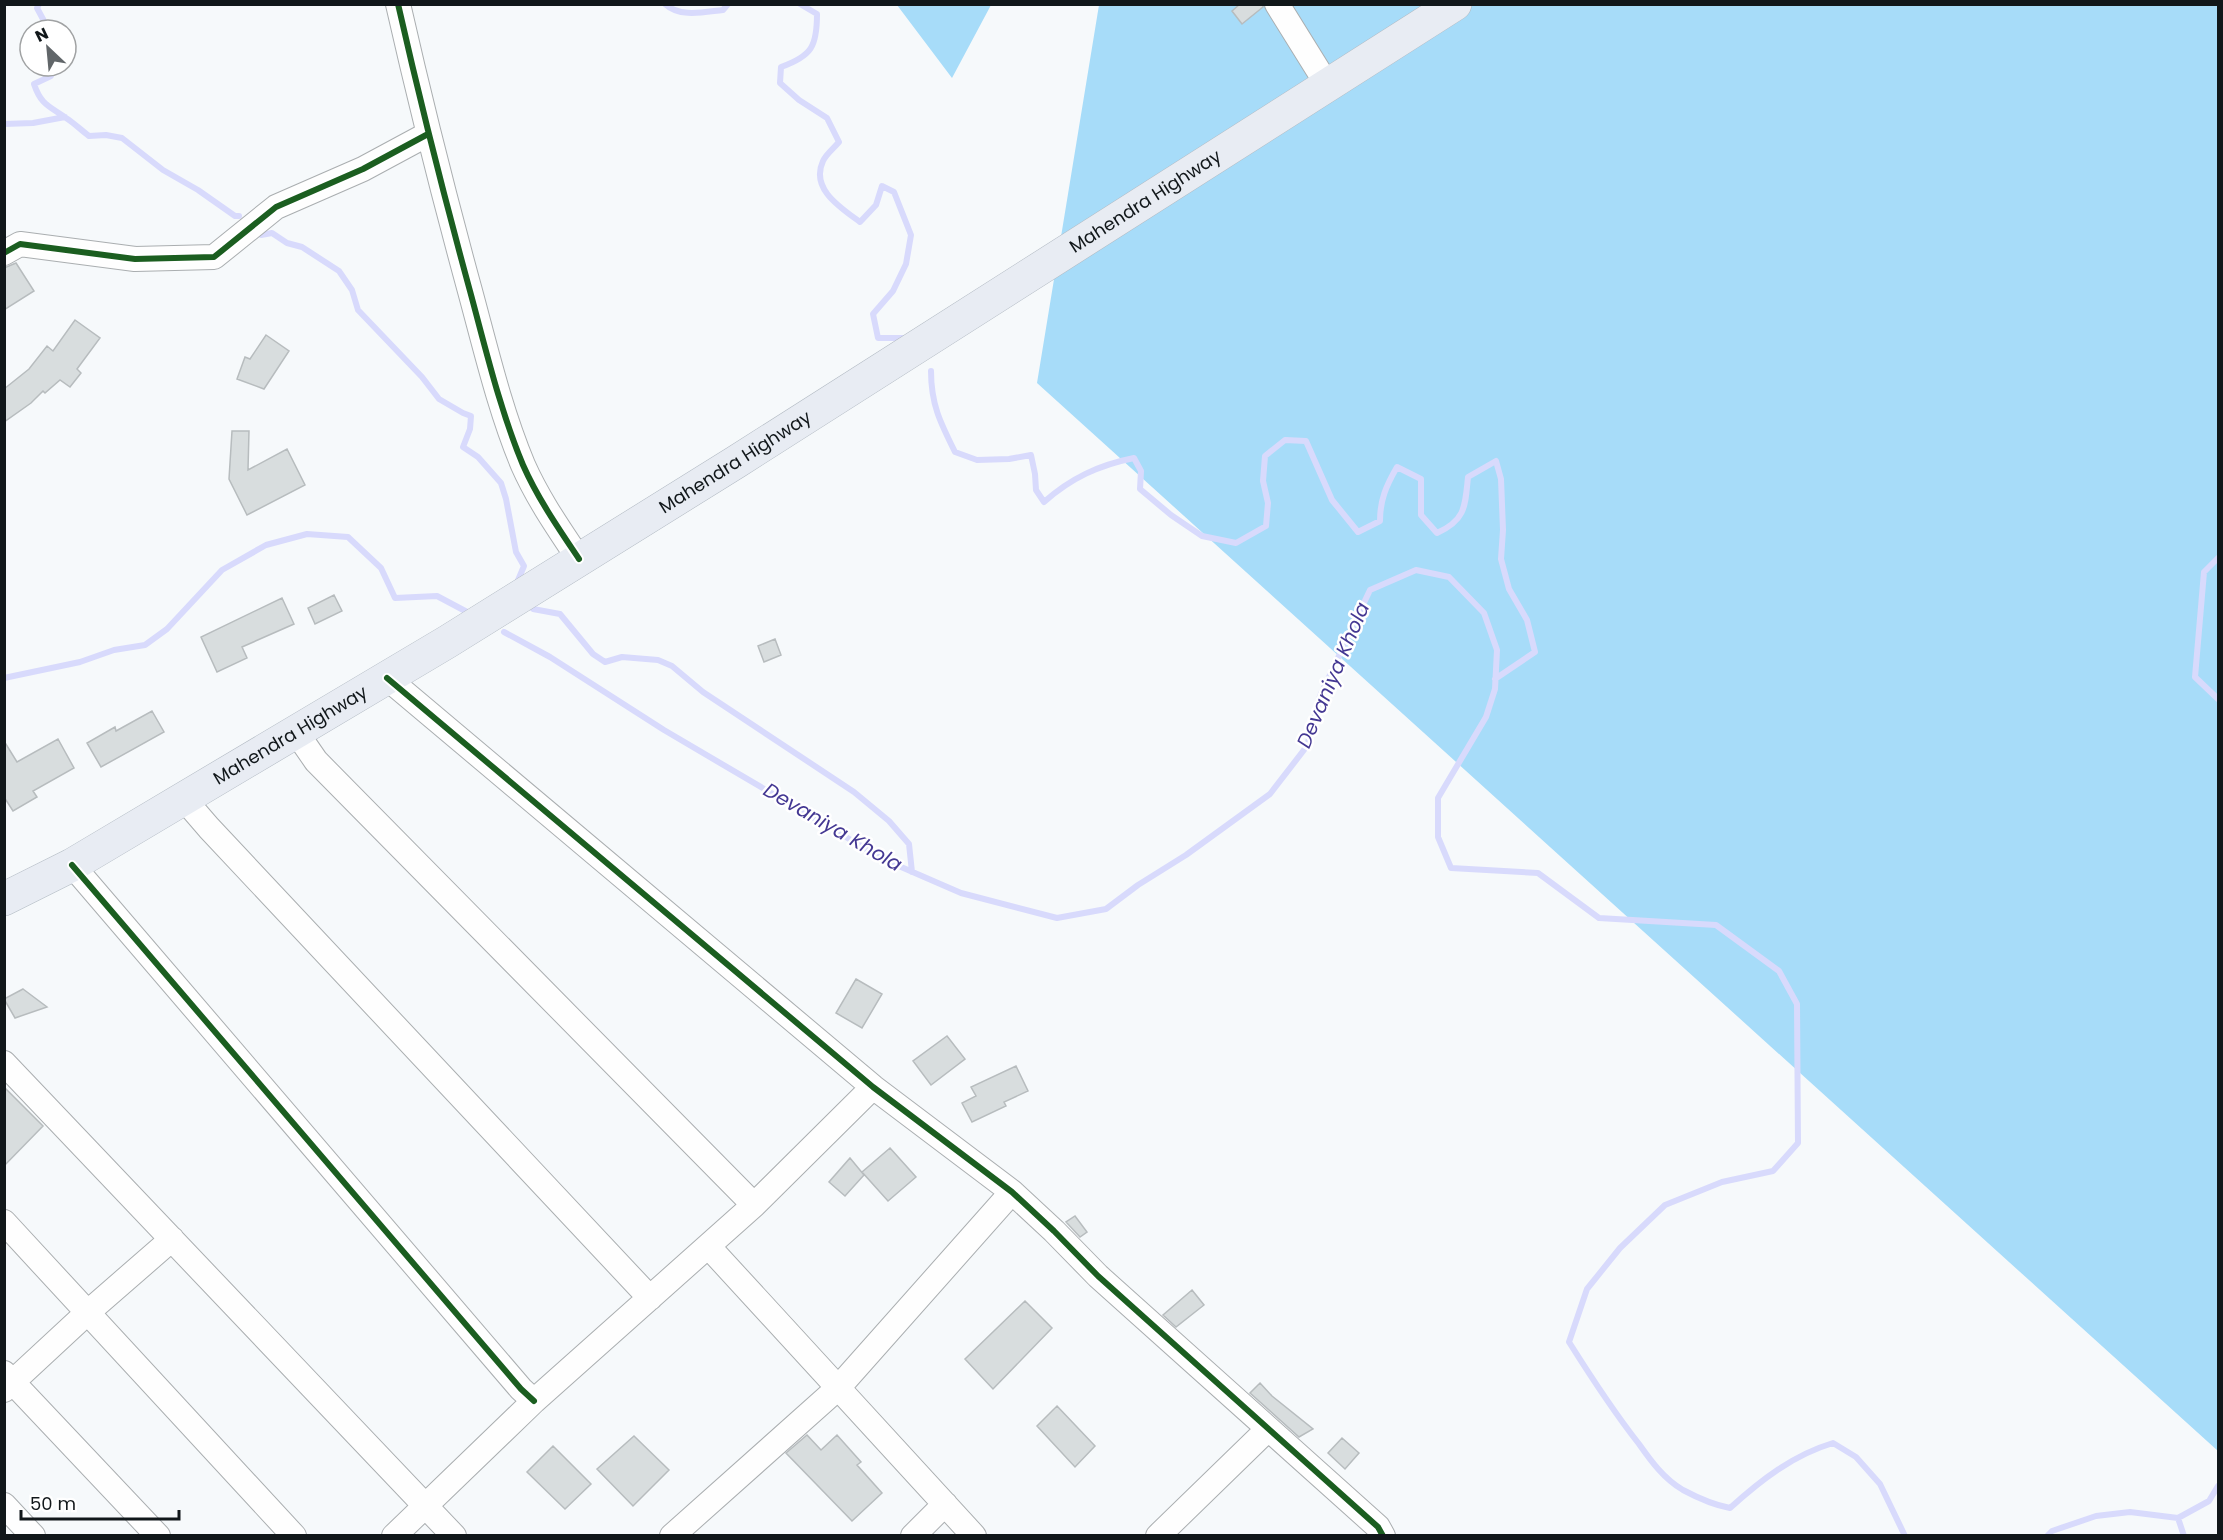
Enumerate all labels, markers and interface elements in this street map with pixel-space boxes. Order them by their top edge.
north arrow [18,18,78,78]
text: N [31,22,52,48]
street label: Mahendra Highway [1064,143,1226,259]
street label: Mahendra Highway [654,404,816,519]
water label: Devaniya Khola [1290,598,1376,752]
street label: Mahendra Highway [208,679,372,790]
water label: Devaniya Khola [759,776,907,878]
scale bar [21,1483,178,1521]
text: 50 m [30,1491,76,1516]

